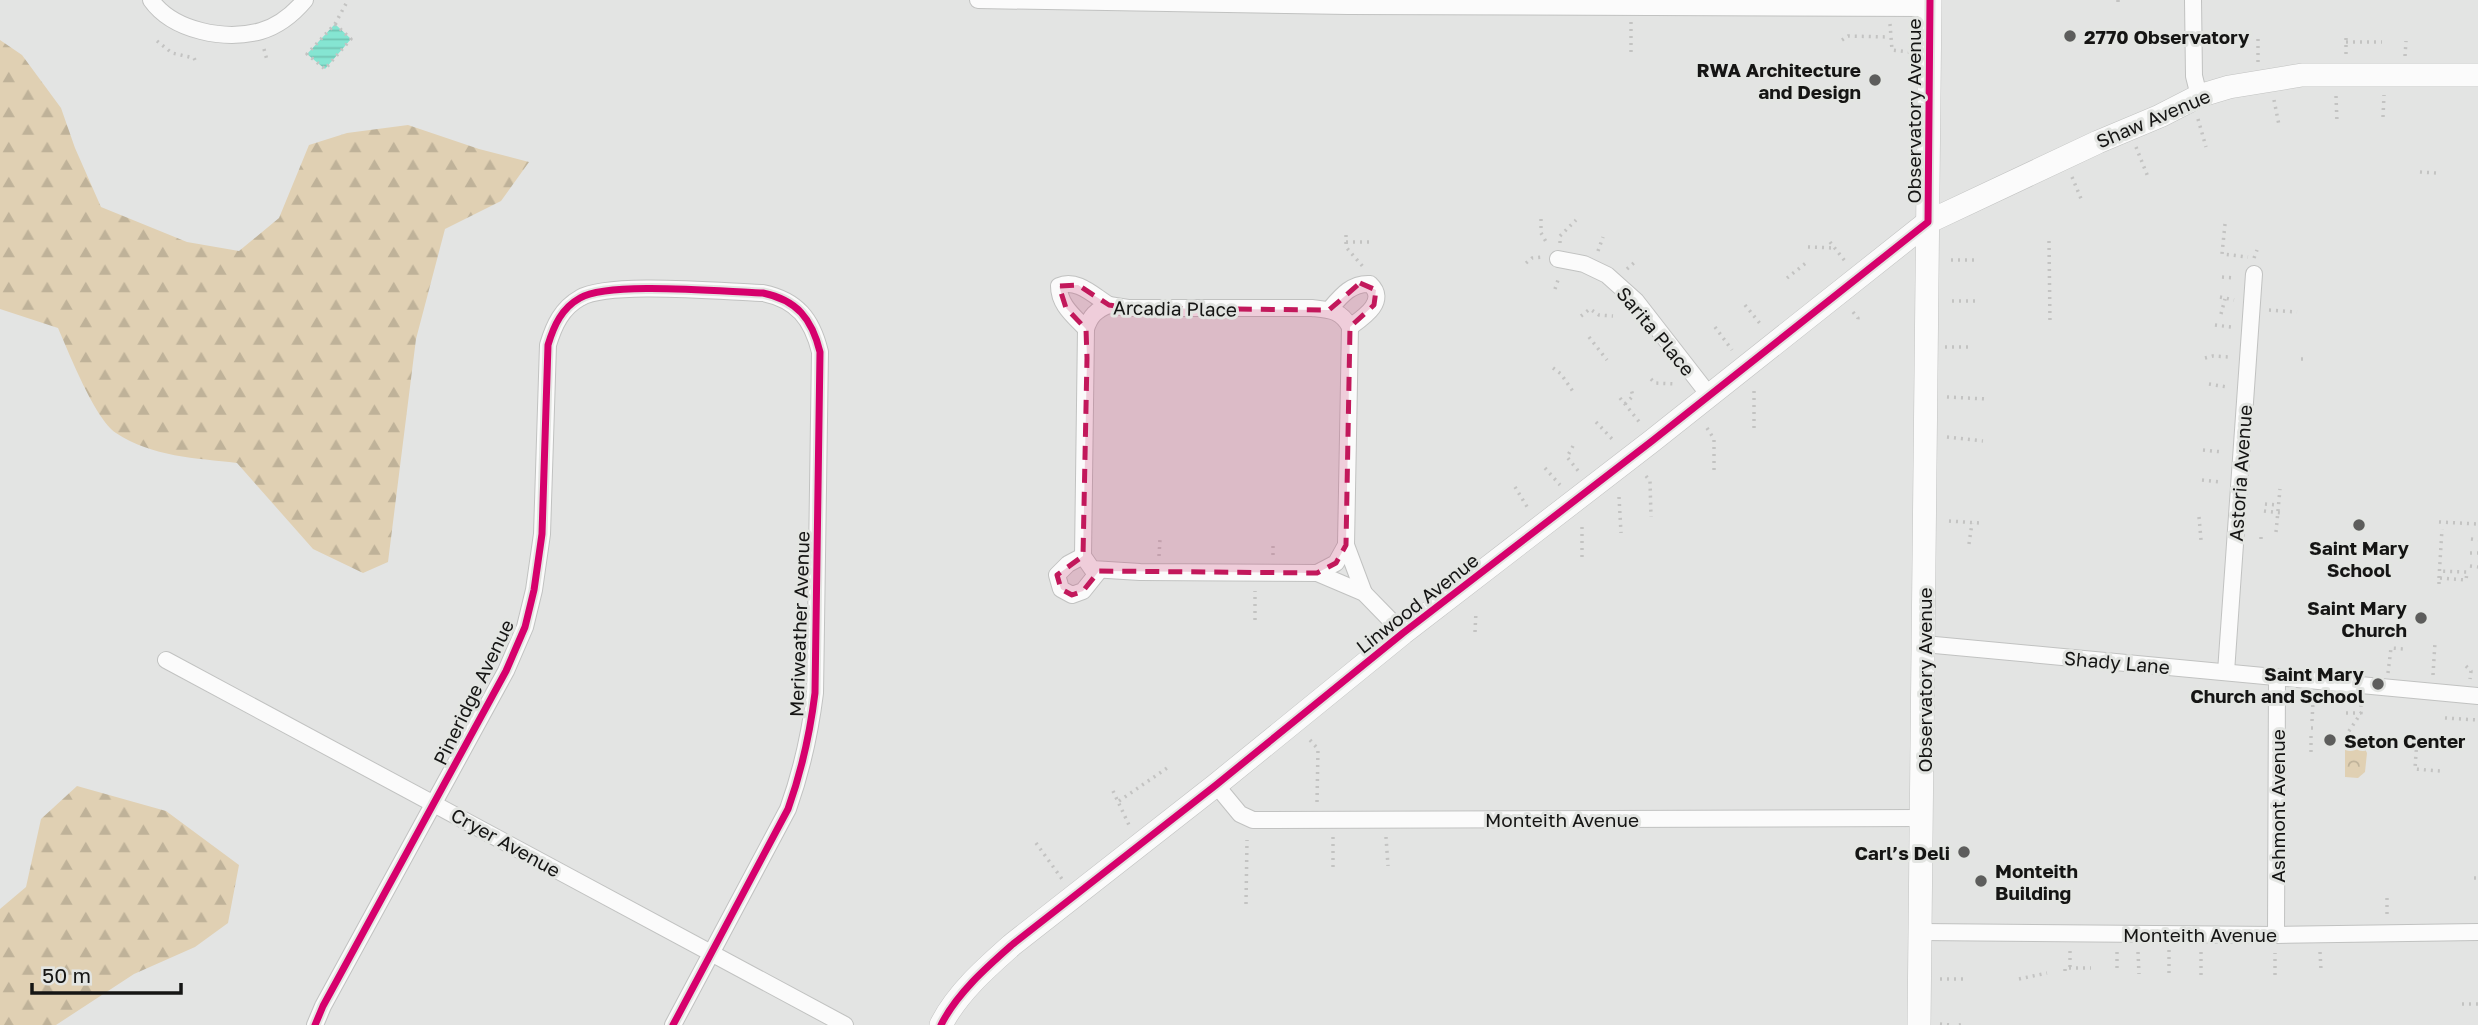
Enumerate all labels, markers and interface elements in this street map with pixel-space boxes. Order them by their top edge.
street label: Observatory Avenue [1902,19,1925,203]
place label: 2770 Observatory [2084,25,2250,48]
marker: 2770 Observatory [2062,28,2078,44]
place label: RWA Architecture and Design [1697,58,1861,103]
marker: RWA Architecture and Design [1867,72,1883,88]
street label: Shaw Avenue [2093,84,2213,152]
street label: Sarita Place [1612,282,1700,380]
street label: Arcadia Place [1113,295,1237,321]
street label: Astoria Avenue [2224,404,2256,542]
marker: Saint Mary School [2351,517,2367,533]
street label: Meriweather Avenue [784,531,814,717]
place label: Saint Mary School [2309,536,2410,581]
street label: Linwood Avenue [1351,548,1483,658]
street label: Observatory Avenue [1913,588,1936,772]
place label: Saint Mary Church [2307,596,2408,641]
marker: Saint Mary Church [2413,610,2429,626]
street label: Pineridge Avenue [428,616,518,768]
street label: Shady Lane [2063,646,2171,678]
place label: Saint Mary Church and School [2190,662,2365,707]
marker: Saint Mary Church and School [2370,676,2386,692]
street label: Ashmont Avenue [2266,729,2289,883]
place label: Seton Center [2344,729,2466,752]
marker: Seton Center [2322,732,2338,748]
street label: Cryer Avenue [447,803,565,881]
street label: Monteith Avenue [1485,808,1639,831]
place label: Carl’s Deli [1854,841,1950,864]
marker: Carl’s Deli [1956,844,1972,860]
place label: Monteith Building [1995,859,2078,904]
marker: Monteith Building [1973,873,1989,889]
street label: Monteith Avenue [2123,923,2277,946]
scale bar [32,951,180,995]
text: 50 m [42,962,91,988]

